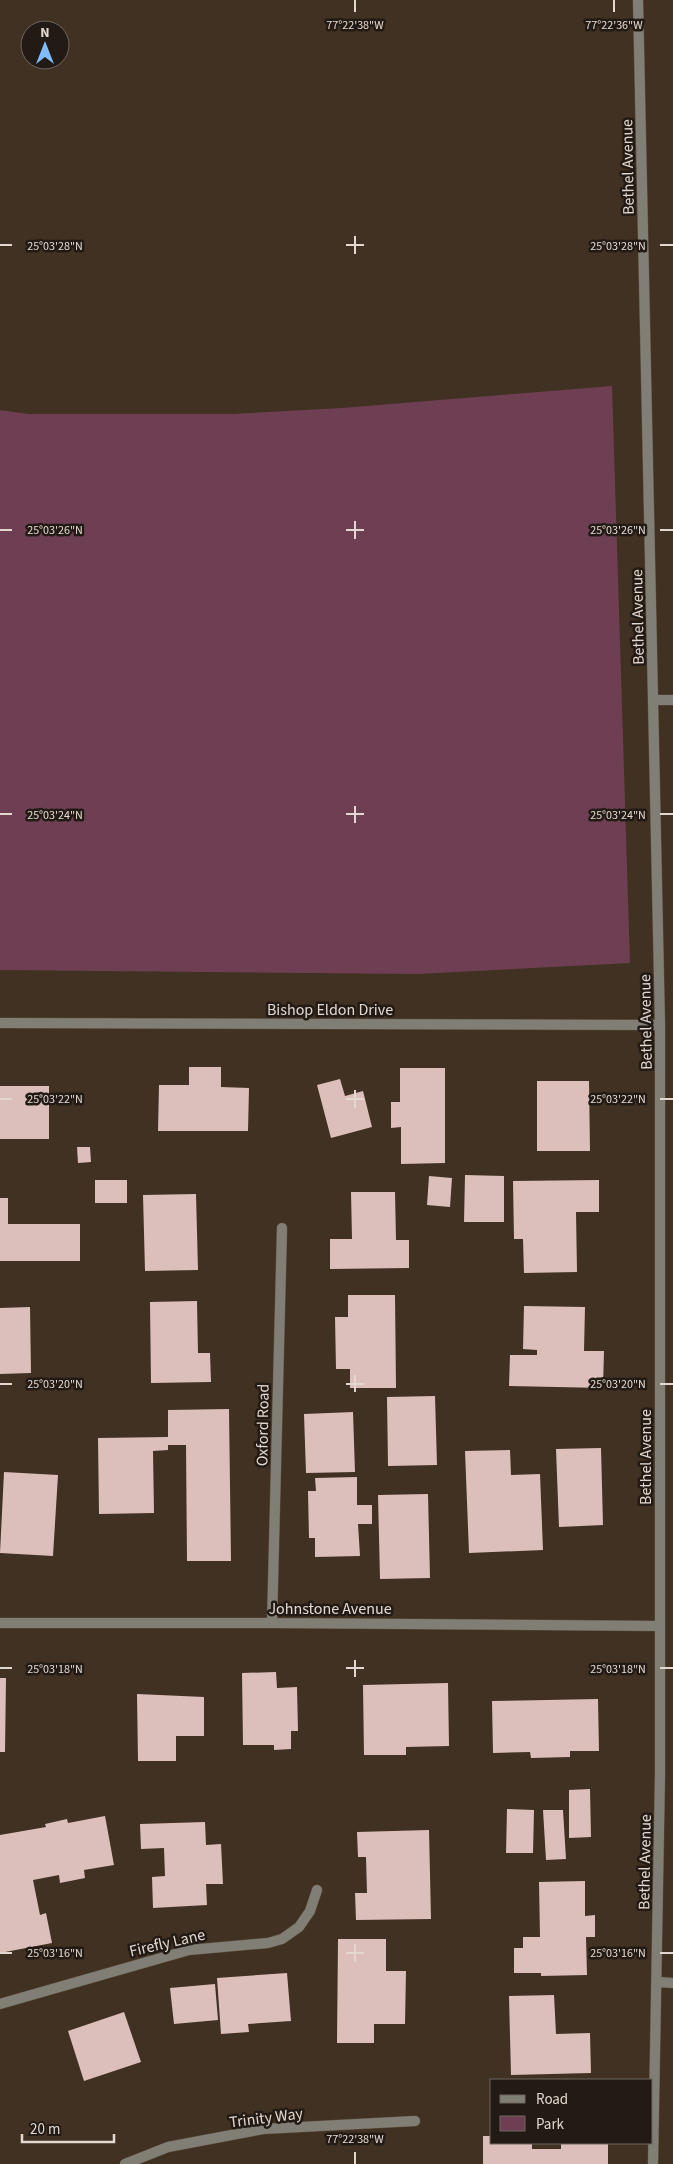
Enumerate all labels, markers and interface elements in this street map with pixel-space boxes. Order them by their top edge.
text: 77°22'38"W [326,17,384,34]
text: 77°22'36"W [585,17,643,34]
north arrow [20,20,70,70]
text: N [40,23,50,43]
street label: Bethel Avenue [616,119,640,215]
text: 25°03'28"N [27,238,83,255]
text: 25°03'28"N [590,238,646,255]
text: 25°03'26"N [27,522,83,539]
text: 25°03'26"N [590,522,646,539]
street label: Bethel Avenue [626,569,650,665]
text: 25°03'24"N [27,807,83,824]
text: 25°03'24"N [590,807,646,824]
street label: Bethel Avenue [634,974,658,1070]
street label: Bishop Eldon Drive [267,999,393,1021]
text: 25°03'22"N [27,1091,83,1108]
text: 25°03'22"N [590,1091,646,1108]
text: 25°03'20"N [27,1376,83,1393]
text: 25°03'20"N [590,1376,646,1393]
street label: Oxford Road [251,1384,275,1466]
street label: Bethel Avenue [635,1409,657,1505]
street label: Johnstone Avenue [268,1598,392,1620]
text: 25°03'18"N [27,1661,83,1678]
text: 25°03'18"N [590,1661,646,1678]
street label: Bethel Avenue [633,1814,657,1910]
street label: Firefly Lane [127,1924,207,1962]
text: 25°03'16"N [27,1945,83,1962]
text: 25°03'16"N [590,1945,646,1962]
legend [490,2079,653,2144]
text: Road [536,2089,568,2110]
street label: Trinity Way [228,2103,305,2133]
scale bar [22,2112,115,2144]
text: Park [536,2114,565,2135]
text: 20 m [30,2119,60,2140]
text: 77°22'38"W [326,2131,384,2148]

